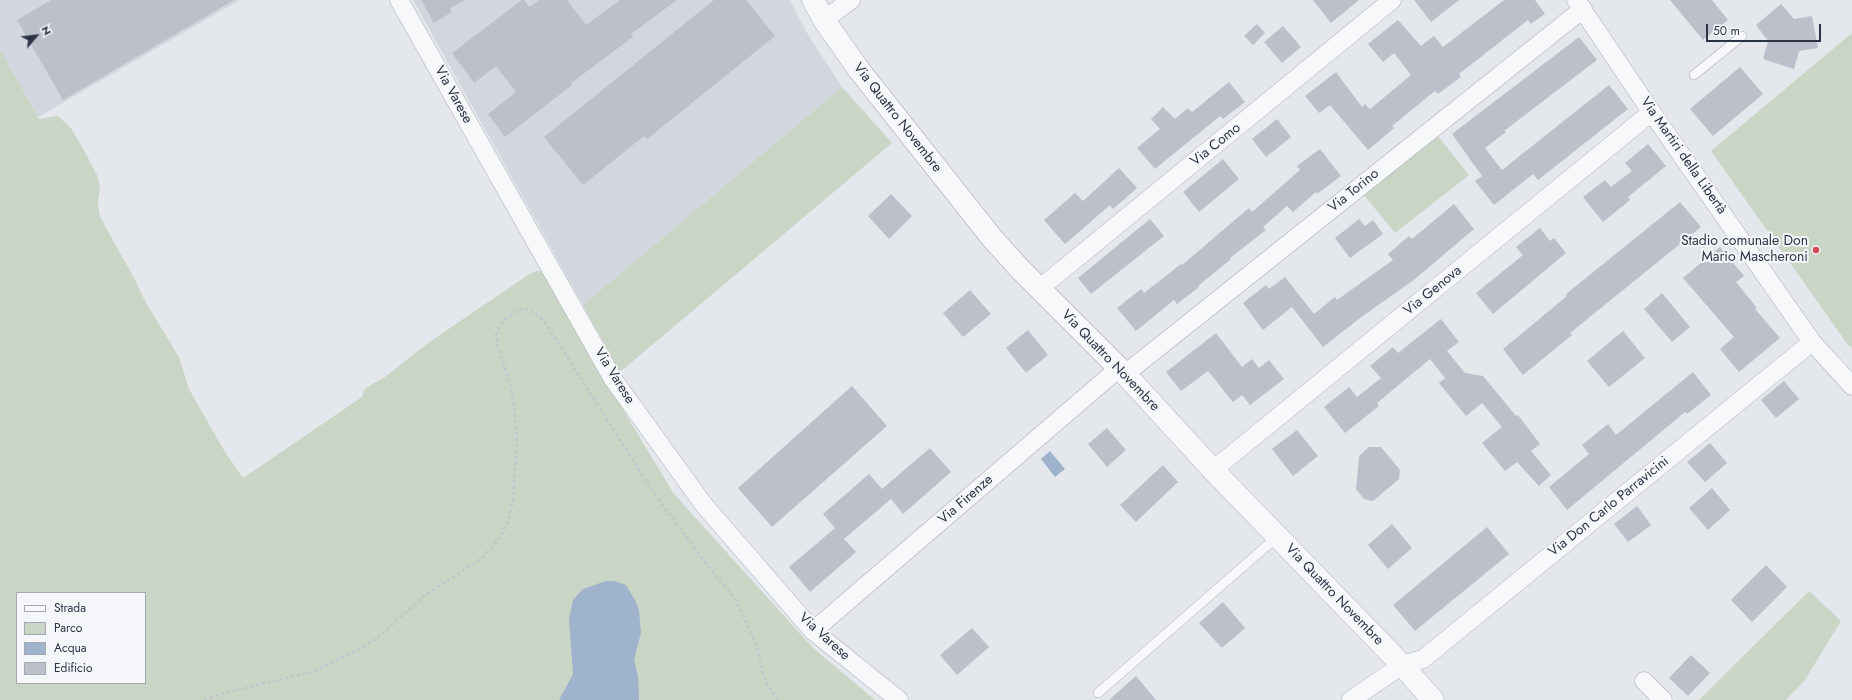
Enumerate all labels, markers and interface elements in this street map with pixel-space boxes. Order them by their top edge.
north arrow [16,16,56,56]
scale bar [1708,16,1823,42]
text: 50 m [1713,22,1740,40]
text: N [37,23,56,38]
street label: Via Quattro Novembre [849,60,945,176]
street label: Via Varese [430,63,476,127]
street label: Via Martiri della Libertà [1636,94,1730,218]
street label: Via Como [1188,120,1244,170]
street label: Via Torino [1325,166,1383,216]
place label: Stadio comunale Don Mario Mascheroni [1681,234,1808,266]
marker: Stadio comunale Don Mario Mascheroni [1811,245,1821,255]
street label: Via Genova [1401,263,1465,319]
street label: Via Quattro Novembre [1057,307,1163,415]
street label: Via Varese [590,345,638,407]
street label: Via Don Carlo Parravicini [1545,453,1673,561]
street label: Via Firenze [935,472,997,528]
street label: Via Quattro Novembre [1281,541,1387,649]
legend [16,592,146,684]
text: Strada [54,599,86,617]
street label: Via Varese [795,610,853,664]
text: Parco [54,619,82,637]
text: Acqua [54,639,87,657]
text: Edificio [54,659,93,677]

